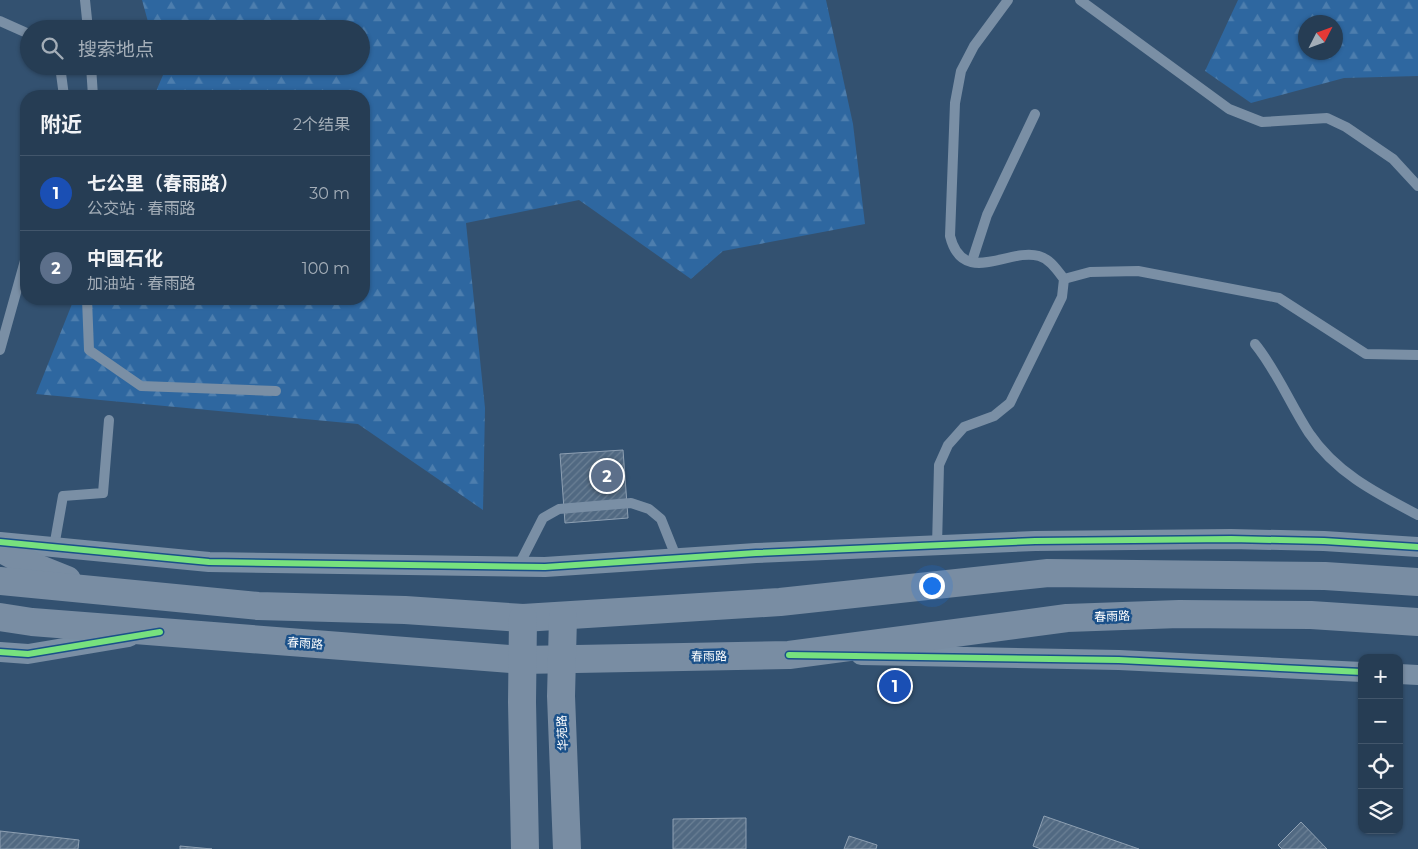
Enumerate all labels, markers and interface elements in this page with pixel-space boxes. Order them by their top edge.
north arrow [1298,15,1343,60]
search box [20,20,370,75]
icon: search [38,34,66,62]
text: 搜索地点 [78,38,154,61]
text: 附近 [40,112,82,137]
text: 2个结果 [293,115,350,134]
text: 七公里（春雨路） [87,172,239,195]
text: 1 [53,184,59,203]
text: 30 m [309,184,350,203]
text: 公交站 · 春雨路 [87,199,195,218]
text: 中国石化 [87,247,163,270]
text: 2 [51,259,61,278]
text: 100 m [302,259,350,278]
text: 加油站 · 春雨路 [87,274,195,293]
pin: 2 [591,457,623,495]
your location [919,573,945,599]
street label: 春雨路 [1094,608,1130,624]
street label: 春雨路 [287,634,323,652]
street label: 春雨路 [691,648,727,664]
map controls [1358,654,1403,834]
button: + [1358,654,1403,699]
pin: 1 [879,667,911,705]
button: − [1358,699,1403,744]
street label: 华苑路 [554,715,570,751]
button: locate [1358,744,1403,789]
button: layers [1358,789,1403,834]

